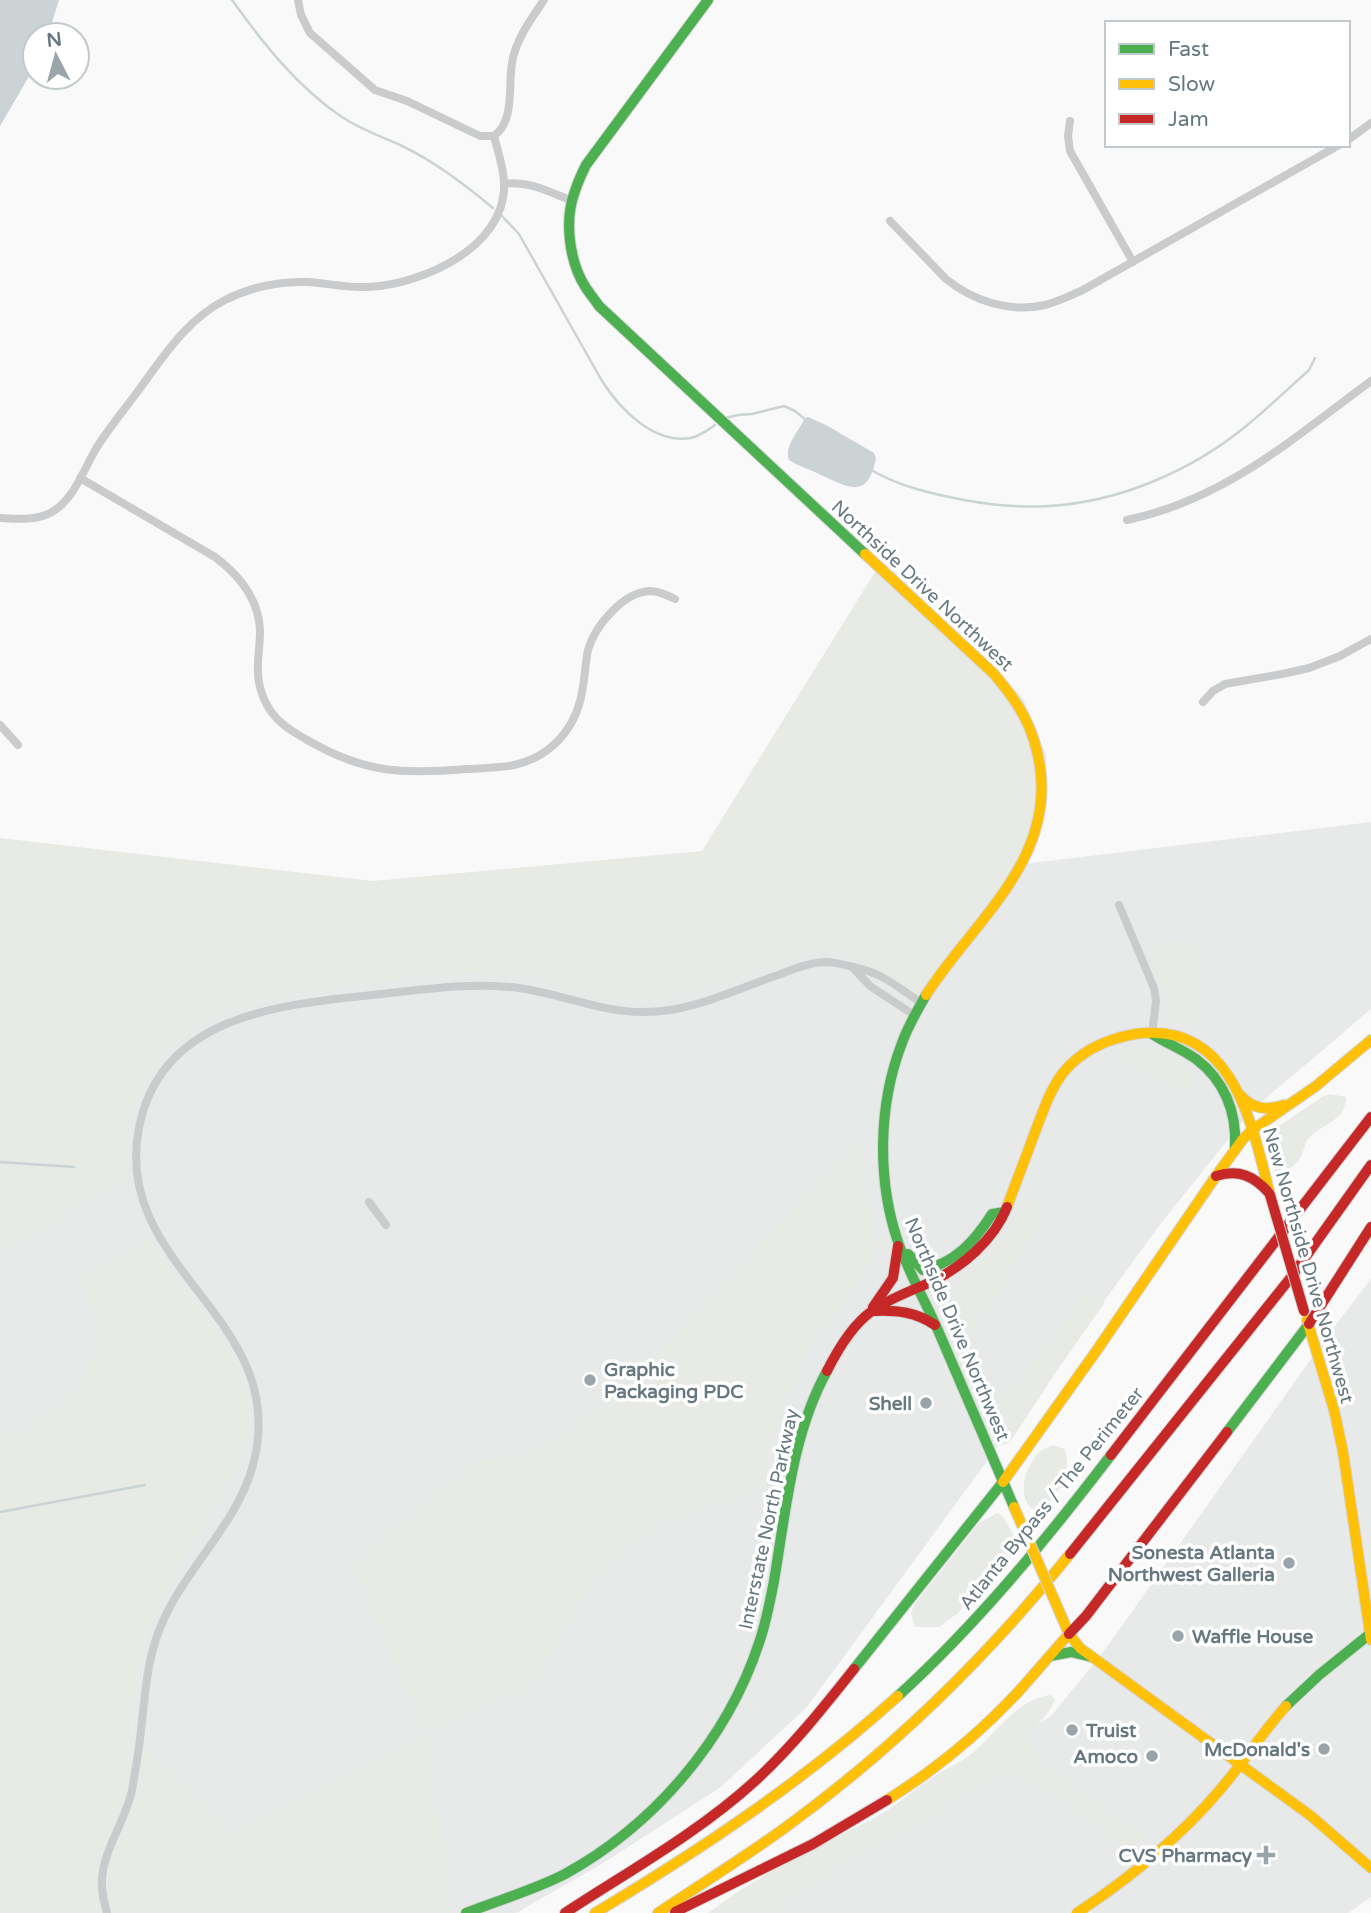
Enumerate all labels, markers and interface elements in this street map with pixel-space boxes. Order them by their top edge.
north arrow [21,21,91,91]
legend [1105,21,1350,147]
text: N [46,28,63,52]
text: Fast [1168,37,1209,62]
text: Slow [1168,72,1216,97]
text: Jam [1168,107,1209,132]
street label: Northside Drive Northwest [827,496,1018,676]
street label: New Northside Drive Northwest [1258,1125,1358,1406]
street label: Northside Drive Northwest [900,1214,1014,1444]
place label: Graphic Packaging PDC [604,1359,743,1404]
marker: Graphic Packaging PDC [582,1372,598,1388]
street label: Atlanta Bypass / The Perimeter [955,1382,1149,1614]
place label: Shell [869,1393,912,1415]
marker: Shell [918,1395,934,1411]
street label: Interstate North Parkway [735,1407,803,1632]
place label: Sonesta Atlanta Northwest Galleria [1108,1542,1275,1586]
marker: Sonesta Atlanta Northwest Galleria [1281,1555,1297,1571]
place label: Waffle House [1192,1626,1313,1648]
marker: Waffle House [1170,1628,1186,1644]
place label: Truist [1085,1720,1137,1742]
marker: Truist [1064,1722,1080,1738]
place label: McDonald's [1204,1739,1310,1761]
marker: McDonald's [1316,1741,1332,1757]
place label: Amoco [1073,1746,1138,1768]
marker: Amoco [1144,1748,1160,1764]
place label: CVS Pharmacy [1118,1845,1253,1868]
marker: CVS Pharmacy [1258,1847,1274,1863]

